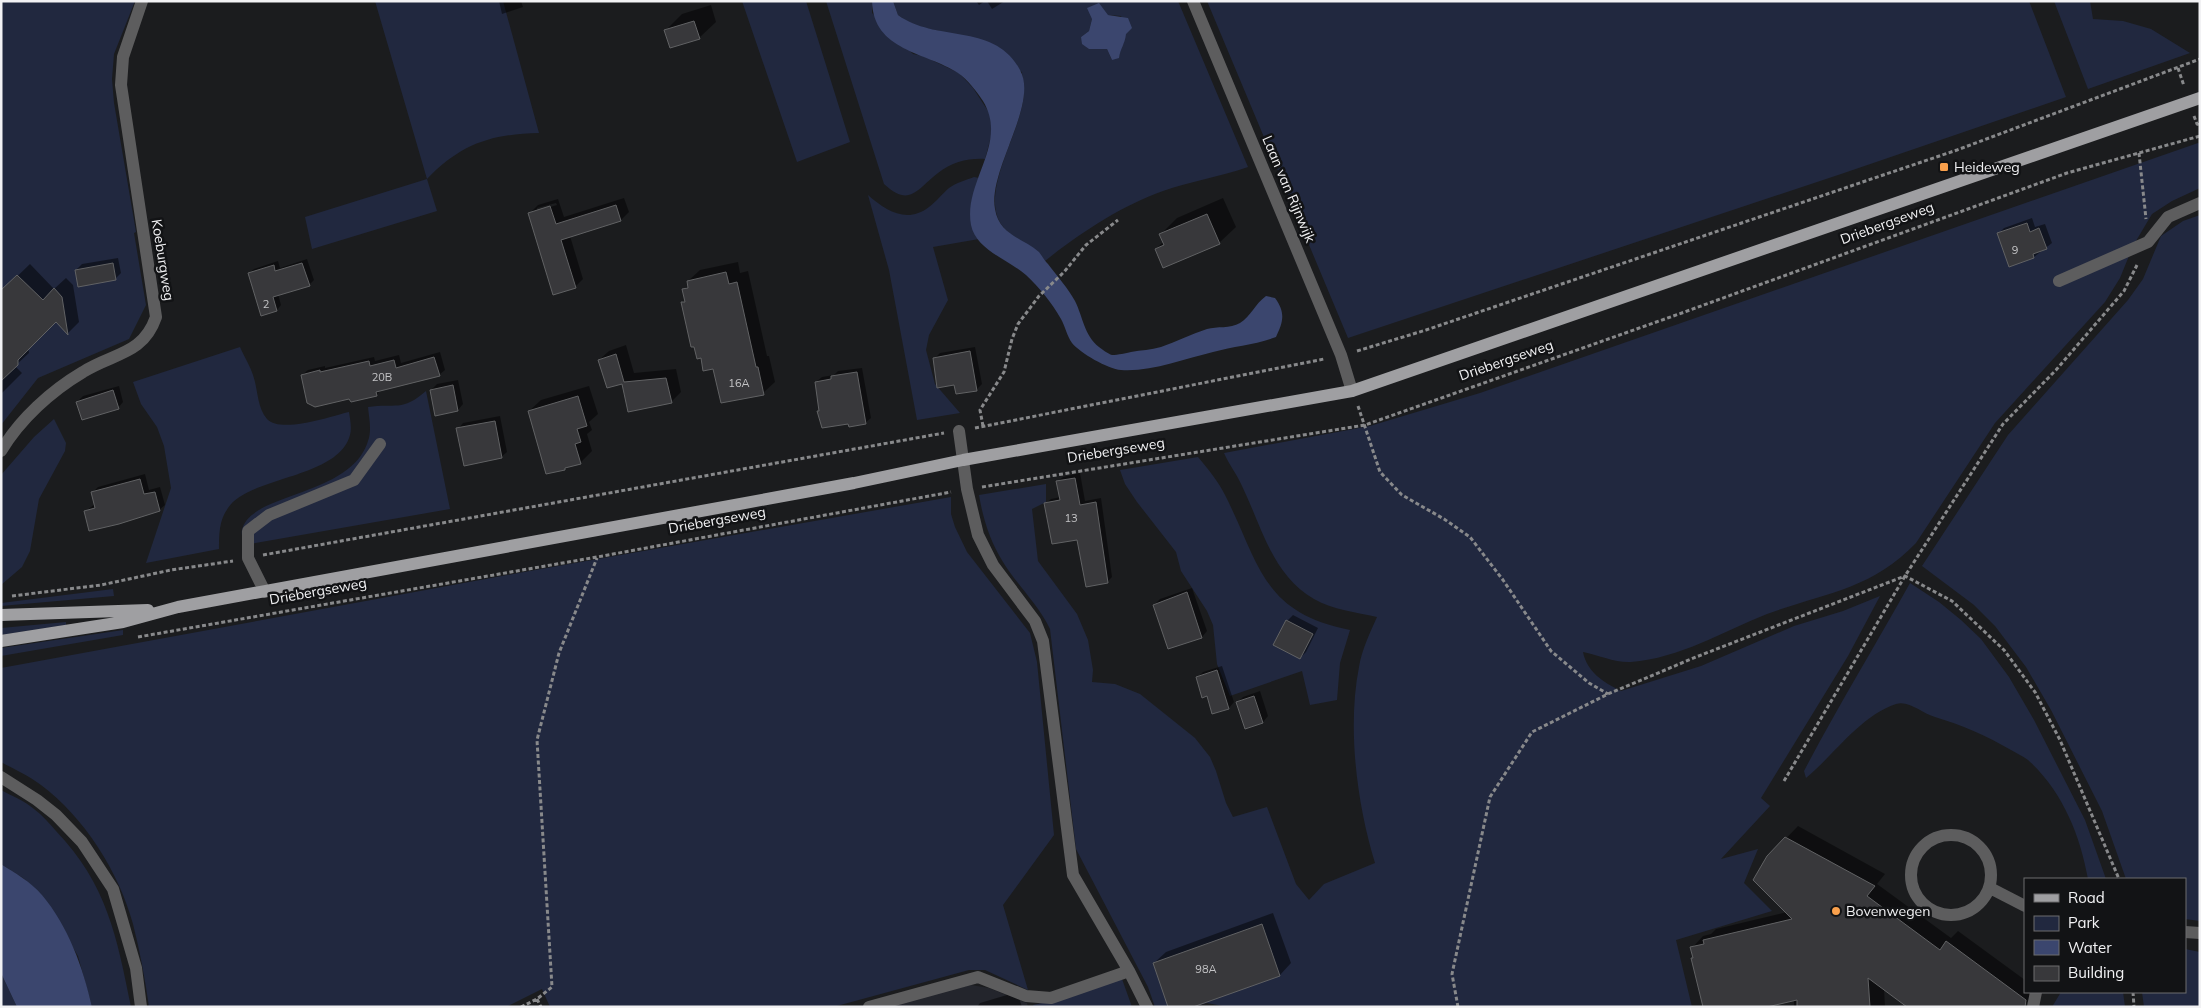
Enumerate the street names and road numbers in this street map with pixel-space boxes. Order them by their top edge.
street label: Laan van Rijnwijk [1258,133,1320,246]
street label: Driebergseweg [1838,198,1936,248]
street label: Koeburgweg [148,218,178,302]
street label: Driebergseweg [1456,335,1556,385]
street label: Driebergseweg [1066,433,1166,467]
street label: Driebergseweg [667,503,767,537]
street label: Driebergseweg [268,574,368,608]

